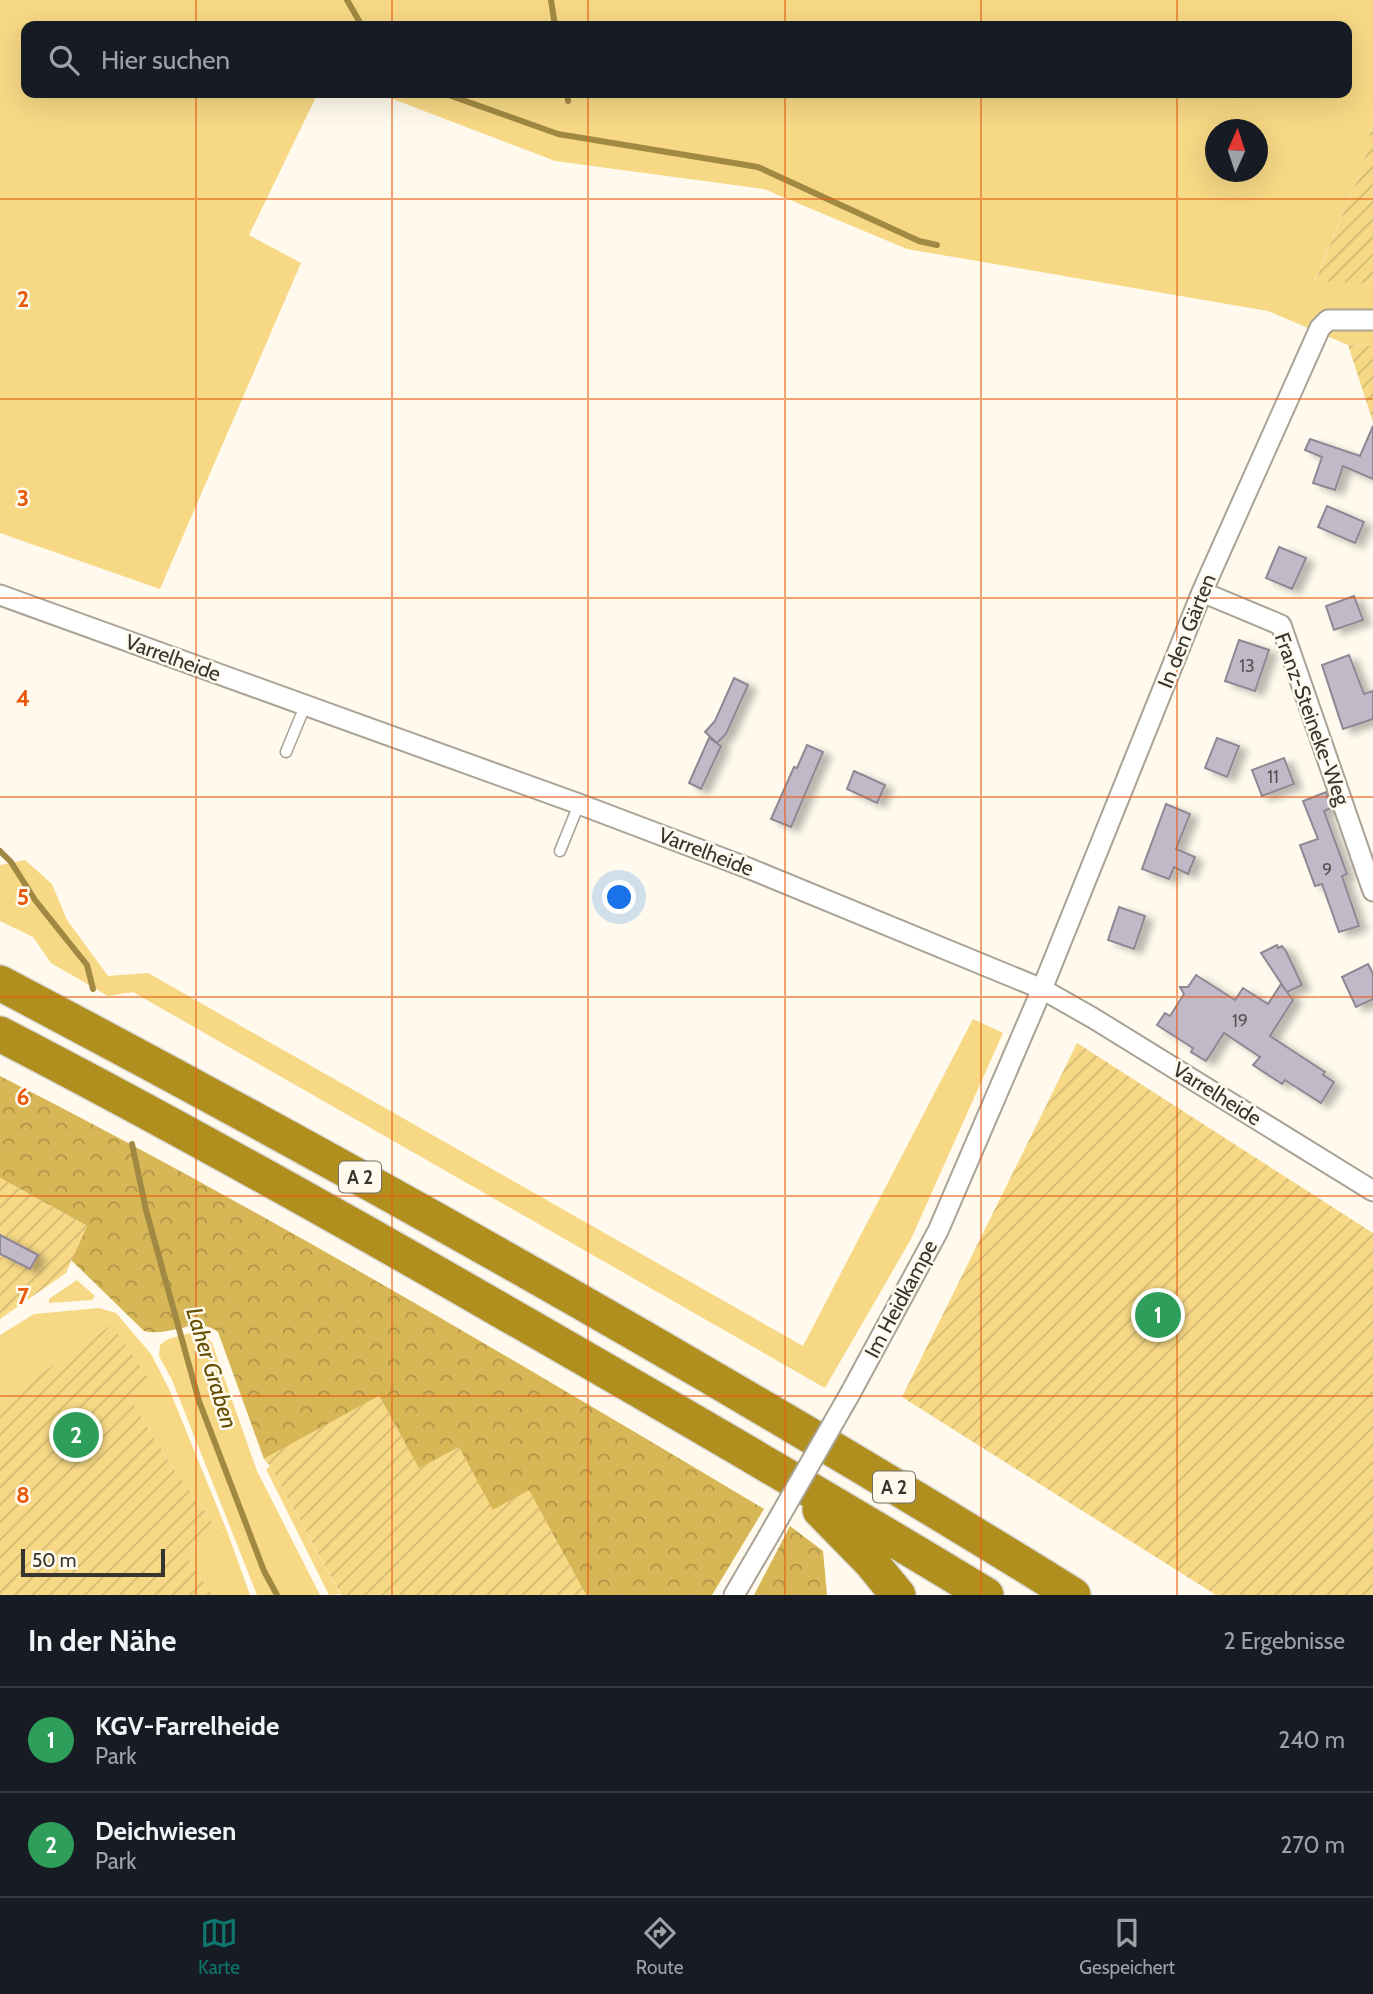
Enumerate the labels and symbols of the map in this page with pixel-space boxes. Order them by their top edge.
north arrow [1205,119,1268,182]
text: 2 [17,285,29,313]
text: 3 [17,484,29,512]
street label: In den Gärten [1152,570,1221,692]
street label: Varrelheide [122,629,225,686]
street label: Franz-Steineke-Weg [1270,629,1356,809]
house number: 13 [1239,655,1255,677]
text: 4 [16,684,30,712]
house number: 11 [1267,766,1279,788]
street label: Varrelheide [655,822,757,881]
house number: 9 [1322,859,1332,881]
your location [602,880,636,914]
text: 5 [17,883,29,911]
house number: 19 [1232,1010,1248,1032]
street label: Varrelheide [1168,1057,1266,1131]
text: 6 [17,1083,29,1111]
road number: A 2 [339,1162,381,1192]
street label: Im Heidkampe [859,1235,942,1362]
text: 7 [17,1282,29,1310]
pin: 1 [1135,1289,1181,1341]
water label: Laher Graben [180,1304,244,1432]
pin: 2 [53,1409,99,1461]
road number: A 2 [873,1471,915,1502]
text: 8 [16,1481,30,1509]
scale bar [21,1546,164,1578]

